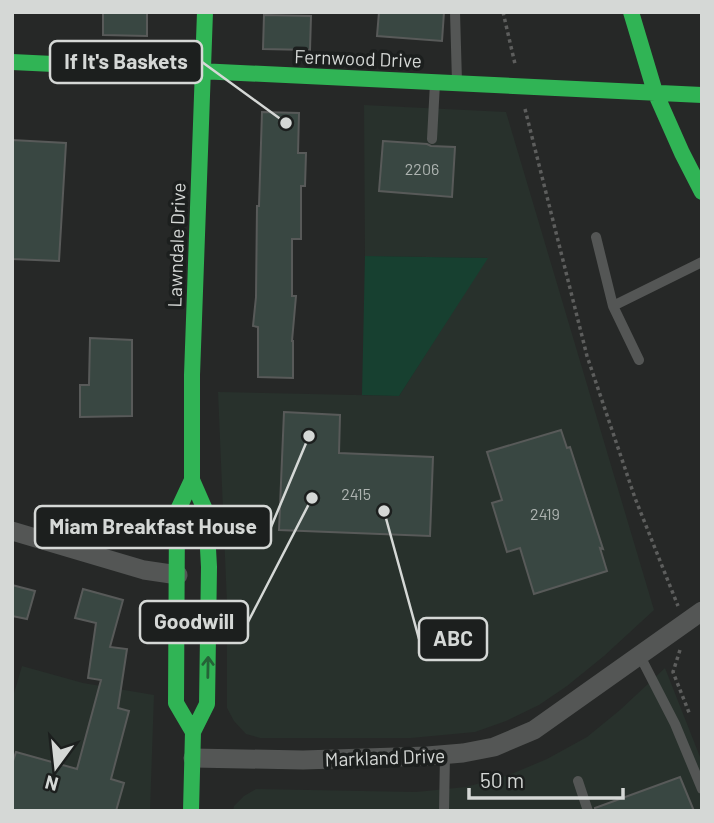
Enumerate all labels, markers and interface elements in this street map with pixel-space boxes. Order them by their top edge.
callout: If It's Baskets [50,41,202,83]
street label: Fernwood Drive [294,44,422,72]
text: If It's Baskets [64,48,188,73]
house number: 2206 [405,159,439,178]
street label: Lawndale Drive [162,182,190,308]
house number: 2415 [341,484,371,503]
house number: 2419 [530,504,560,523]
callout: Miam Breakfast House [35,506,271,548]
text: Miam Breakfast House [49,513,257,538]
callout: Goodwill [140,601,248,643]
text: Goodwill [154,608,234,633]
callout: ABC [419,618,487,660]
text: ABC [433,625,473,650]
one-way arrow [201,656,214,679]
north arrow [21,732,91,802]
street label: Markland Drive [324,743,446,771]
scale bar [469,756,623,800]
text: 50 m [480,767,524,792]
text: N [42,771,61,797]

